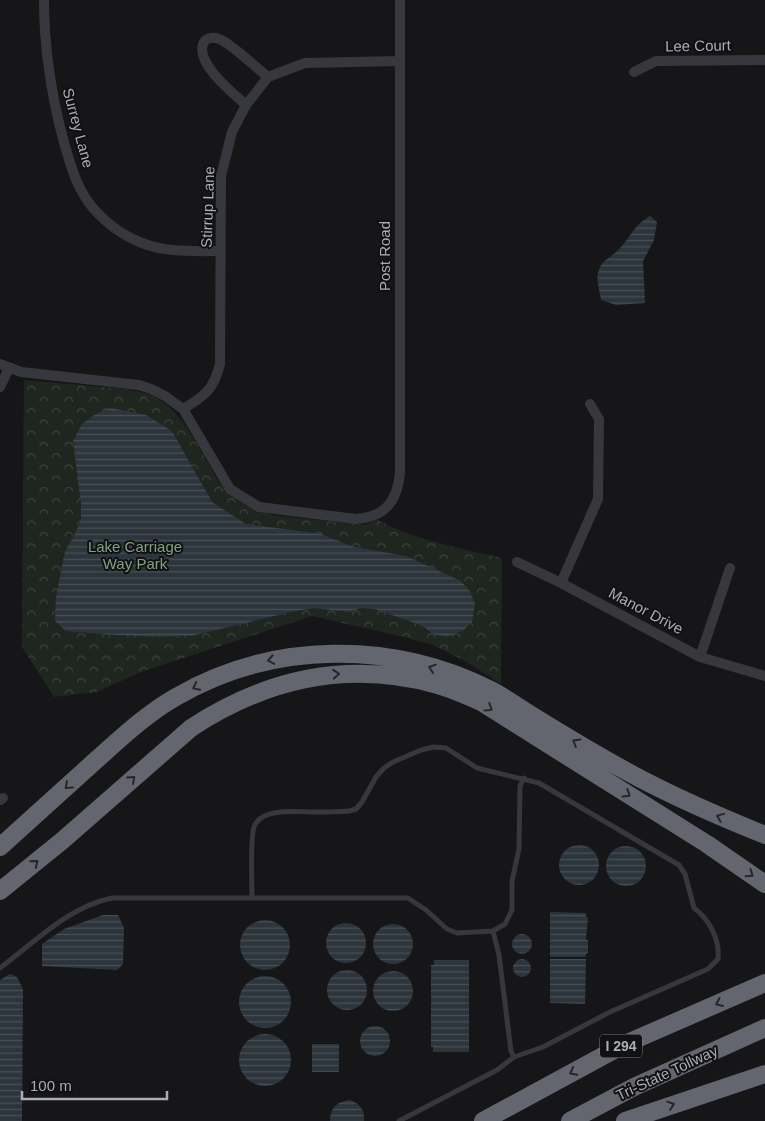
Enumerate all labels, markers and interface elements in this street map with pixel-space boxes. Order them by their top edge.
street label: Lee Court [665,36,732,55]
street label: Surrey Lane [60,86,97,170]
street label: Stirrup Lane [198,166,217,248]
street label: Post Road [376,221,393,291]
park label: Lake Carriage Way Park [88,538,182,572]
street label: Manor Drive [606,584,686,637]
one-way arrow [267,654,276,664]
one-way arrow [428,663,436,673]
one-way arrow [332,669,340,680]
one-way arrow [192,680,201,691]
one-way arrow [484,701,493,711]
one-way arrow [572,738,581,748]
one-way arrow [126,776,135,785]
one-way arrow [65,780,74,789]
one-way arrow [621,787,630,797]
one-way arrow [716,812,725,823]
one-way arrow [29,861,38,869]
one-way arrow [744,868,754,877]
one-way arrow [715,996,724,1007]
road number: I 294 [600,1034,642,1058]
street label: Tri-State Tollway [613,1041,721,1104]
one-way arrow [569,1066,578,1076]
scale bar [22,1068,168,1100]
text: 100 m [30,1077,72,1094]
one-way arrow [667,1101,675,1111]

